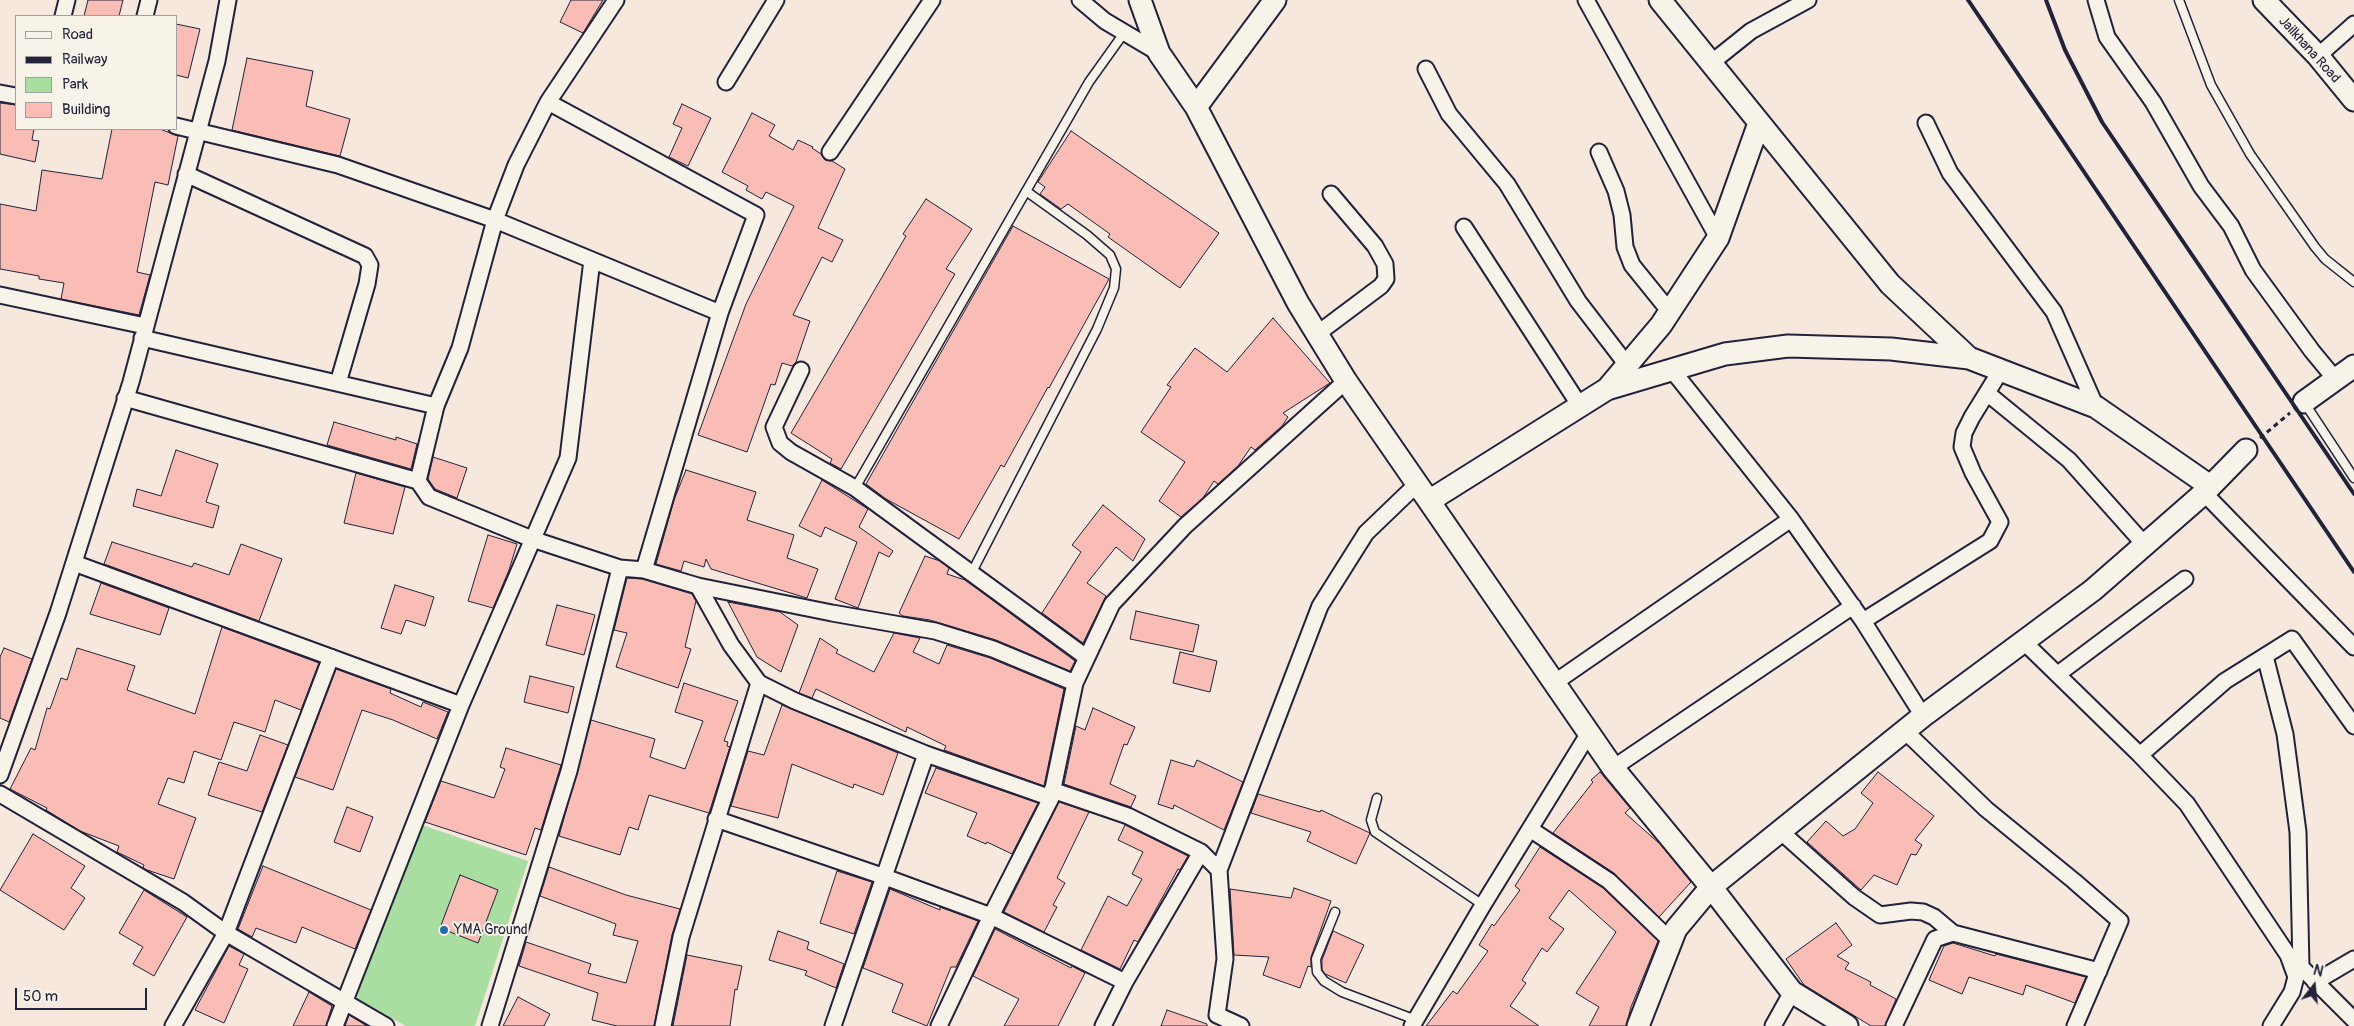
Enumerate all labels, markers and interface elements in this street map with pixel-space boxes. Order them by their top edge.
street label: Jailkhana Road [2275,13,2343,87]
legend [15,15,178,130]
text: Road [62,25,93,44]
text: Railway [62,50,107,69]
text: Park [62,75,88,94]
text: Building [62,100,110,119]
place label: YMA Ground [454,922,528,938]
marker: YMA Ground [438,924,450,936]
north arrow [2289,961,2339,1011]
text: N [2311,962,2325,981]
scale bar [18,978,150,1010]
text: 50 m [23,987,58,1006]

